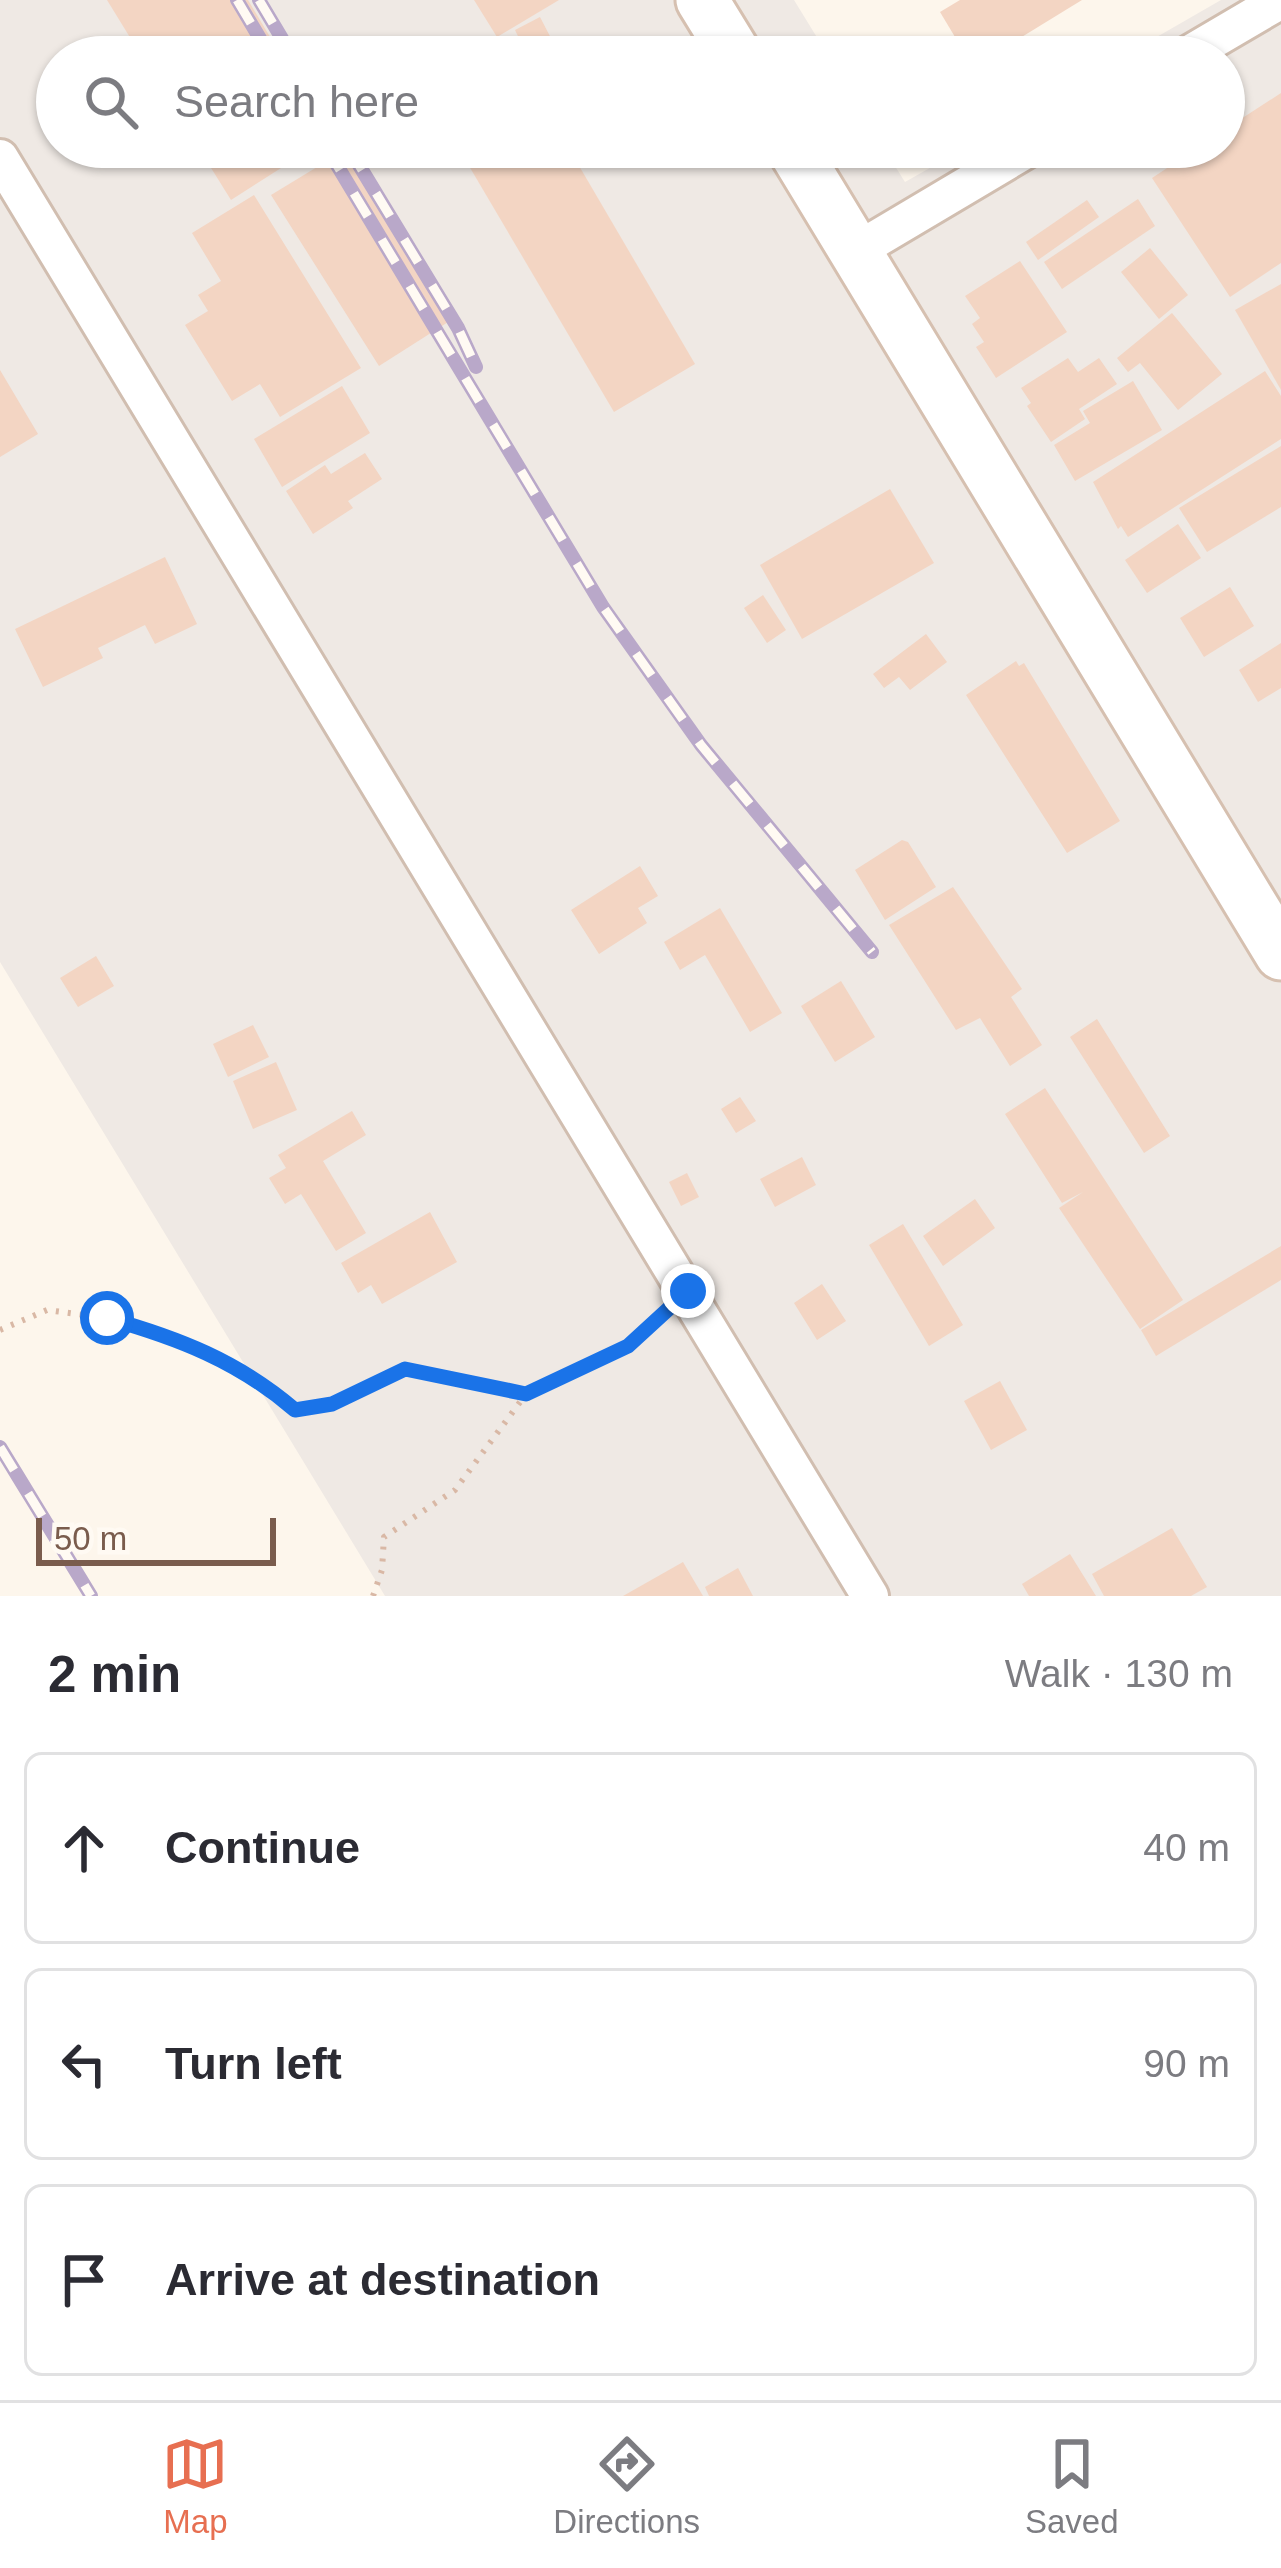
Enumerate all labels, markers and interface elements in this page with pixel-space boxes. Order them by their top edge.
search box [36,36,1245,168]
icon: search [78,69,144,135]
text: Search here [174,76,419,127]
route end [661,1264,715,1318]
route start [80,1291,134,1345]
scale bar [36,1512,276,1565]
text: 50 m [54,1520,127,1557]
text: 2 min [48,1646,181,1703]
text: Walk · 130 m [1005,1652,1233,1695]
icon: ahead [51,1815,117,1881]
text: Continue [165,1822,360,1873]
text: 40 m [1143,1826,1230,1869]
icon: left [51,2031,117,2097]
text: Turn left [165,2038,342,2089]
text: 90 m [1143,2042,1230,2085]
icon: arrive [51,2247,117,2313]
text: Arrive at destination [165,2254,600,2305]
tab: Map [162,2431,228,2541]
tab: Directions [553,2431,700,2541]
tab: Saved [1025,2431,1119,2541]

